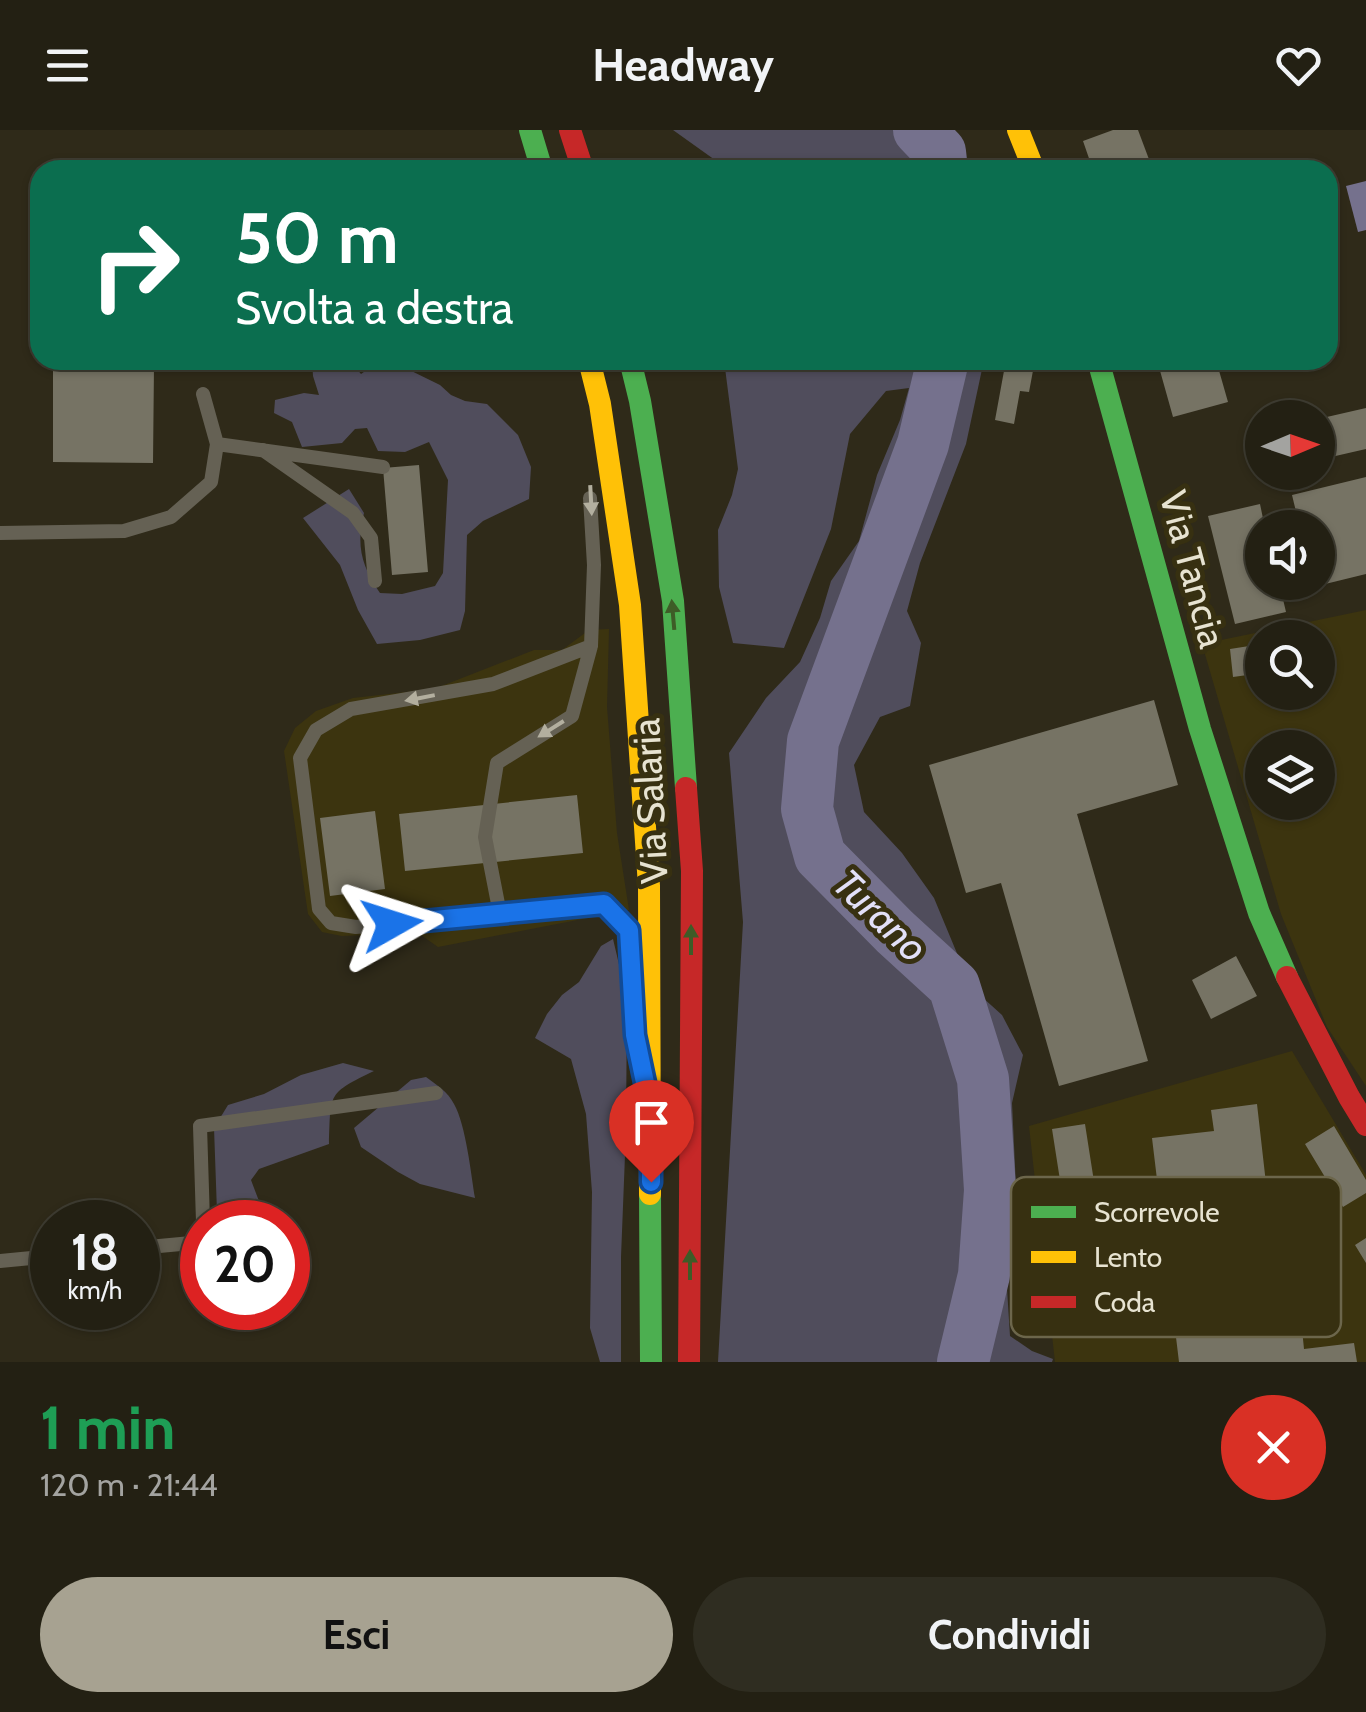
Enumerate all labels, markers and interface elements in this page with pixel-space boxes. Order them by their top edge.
icon: menu [40,38,95,93]
text: Headway [592,38,774,92]
icon: heart [1271,38,1326,93]
text: 50 m [235,195,399,281]
icon: right [70,200,200,330]
text: Svolta a destra [235,281,513,335]
north arrow [1245,400,1335,490]
map controls [1245,400,1335,820]
one-way arrow [583,484,599,516]
street label: Via Tancia [1150,485,1236,653]
button: sound [1245,510,1335,600]
one-way arrow [665,599,681,631]
button: search [1245,620,1335,710]
one-way arrow [404,691,435,706]
street label: Via Salaria [622,717,678,885]
one-way arrow [537,720,565,737]
button: layers [1245,730,1335,820]
water label: Turano [824,858,938,972]
position arrow [340,872,444,976]
one-way arrow [683,923,699,955]
pin [609,1080,694,1183]
icon: arrive [624,1095,679,1150]
legend [1011,1177,1341,1337]
text: Scorrevole [1094,1195,1220,1229]
speed limit sign: 20 [180,1200,310,1330]
text: 18 [71,1222,119,1283]
text: Lento [1094,1240,1162,1274]
one-way arrow [682,1248,698,1280]
text: km/h [68,1275,122,1305]
text: Coda [1094,1285,1156,1319]
text: 1 min [40,1391,175,1464]
button: close [1221,1395,1326,1500]
text: 120 m · 21:44 [40,1465,218,1504]
button: Esci [40,1577,673,1692]
button: Condividi [693,1577,1326,1692]

